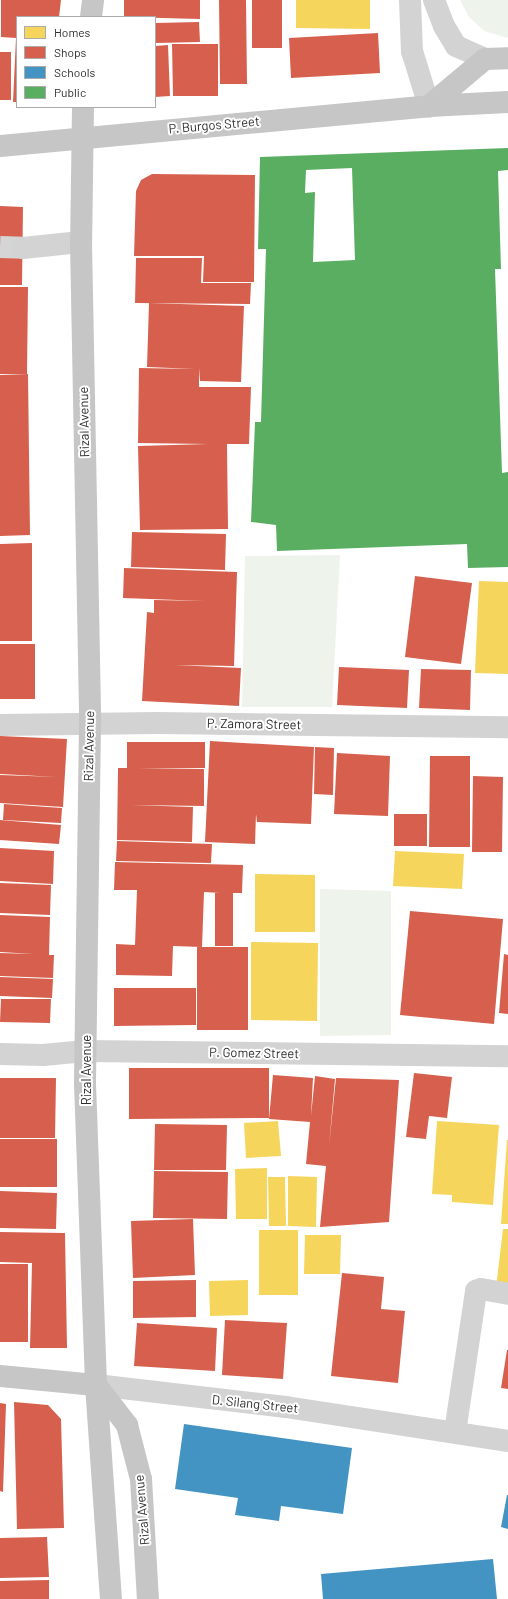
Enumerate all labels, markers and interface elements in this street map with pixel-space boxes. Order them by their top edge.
legend [16,16,156,108]
text: Homes [54,25,90,39]
text: Shops [54,45,86,59]
text: Schools [54,65,95,79]
text: Public [54,85,86,99]
street label: P. Burgos Street [168,113,260,137]
street label: Rizal Avenue [76,387,92,457]
street label: Rizal Avenue [81,711,97,781]
street label: P. Zamora Street [207,715,301,733]
street label: Rizal Avenue [78,1035,94,1105]
street label: P. Gomez Street [209,1044,299,1062]
street label: D. Silang Street [211,1392,299,1416]
street label: Rizal Avenue [131,1474,153,1546]

